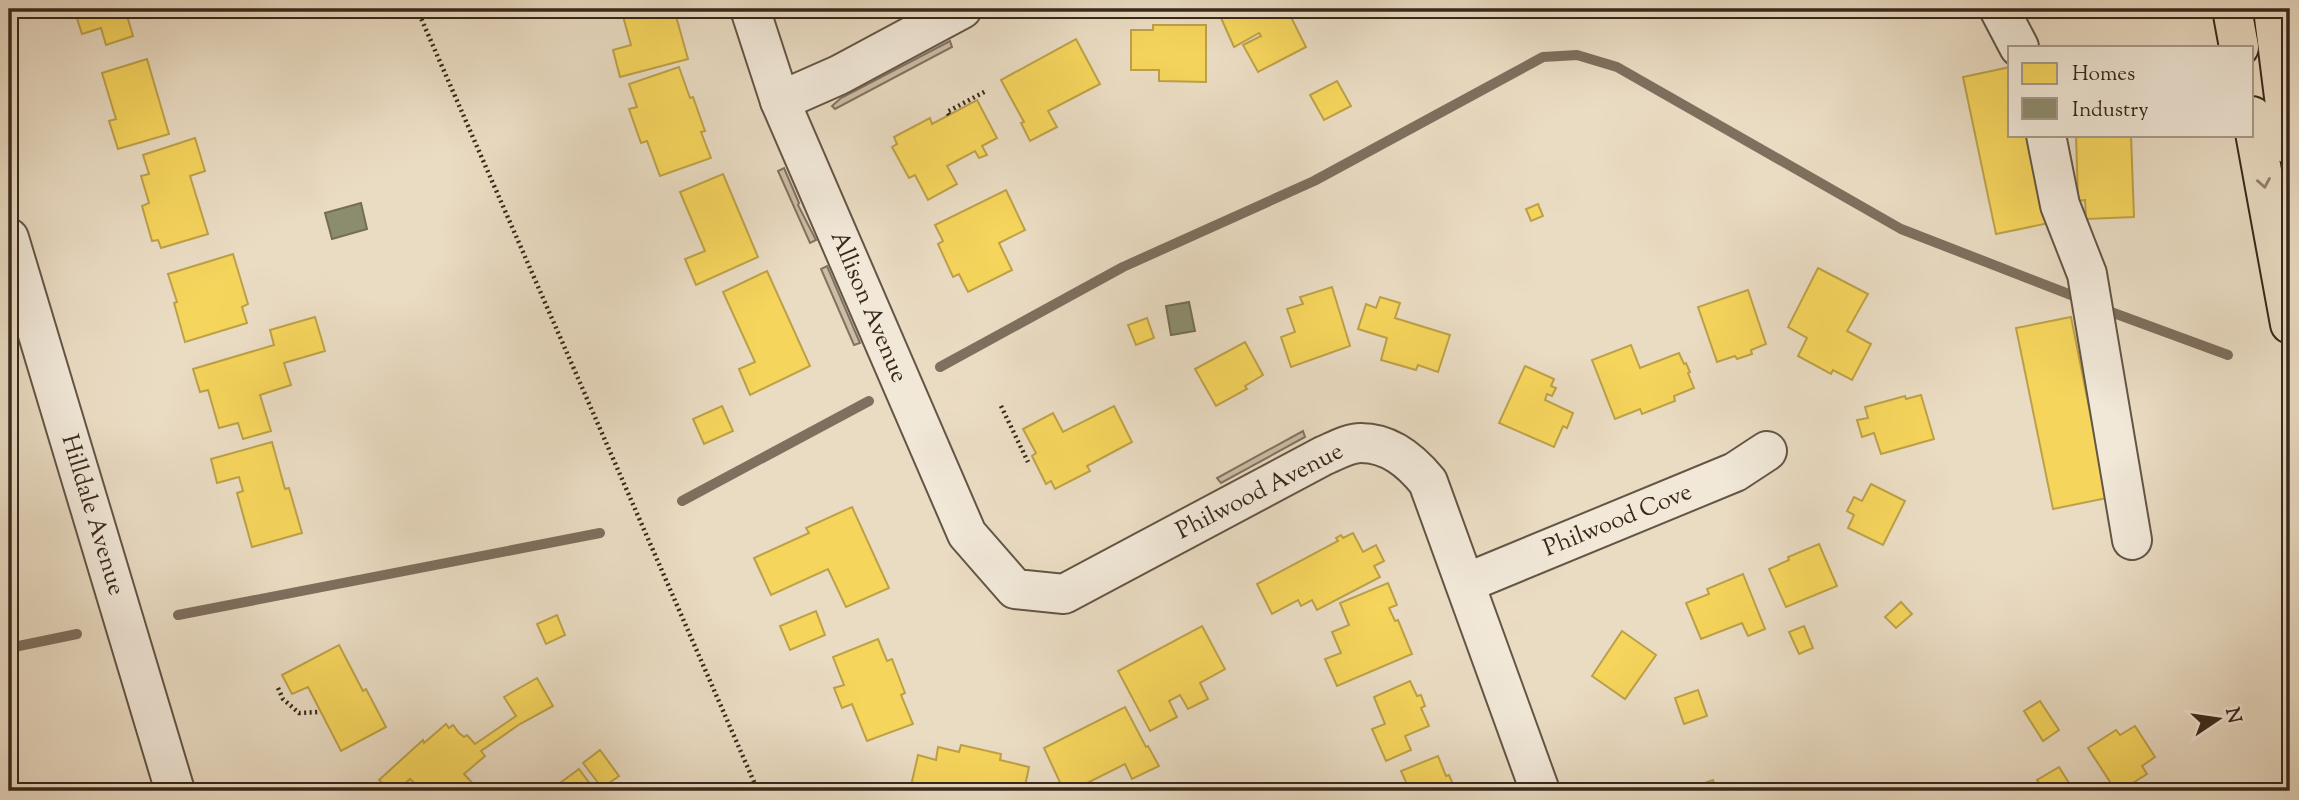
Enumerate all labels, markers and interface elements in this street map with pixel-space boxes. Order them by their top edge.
legend [2008,46,2254,136]
text: Homes [2072,60,2135,90]
text: Industry [2072,96,2149,126]
one-way arrow [2256,177,2271,189]
street label: Allison Avenue [821,226,915,388]
street label: Hilldale Avenue [51,430,133,600]
street label: Philwood Avenue [1171,435,1349,549]
street label: Philwood Cove [1539,476,1697,566]
north arrow [2184,684,2254,754]
text: N [2217,705,2247,726]

